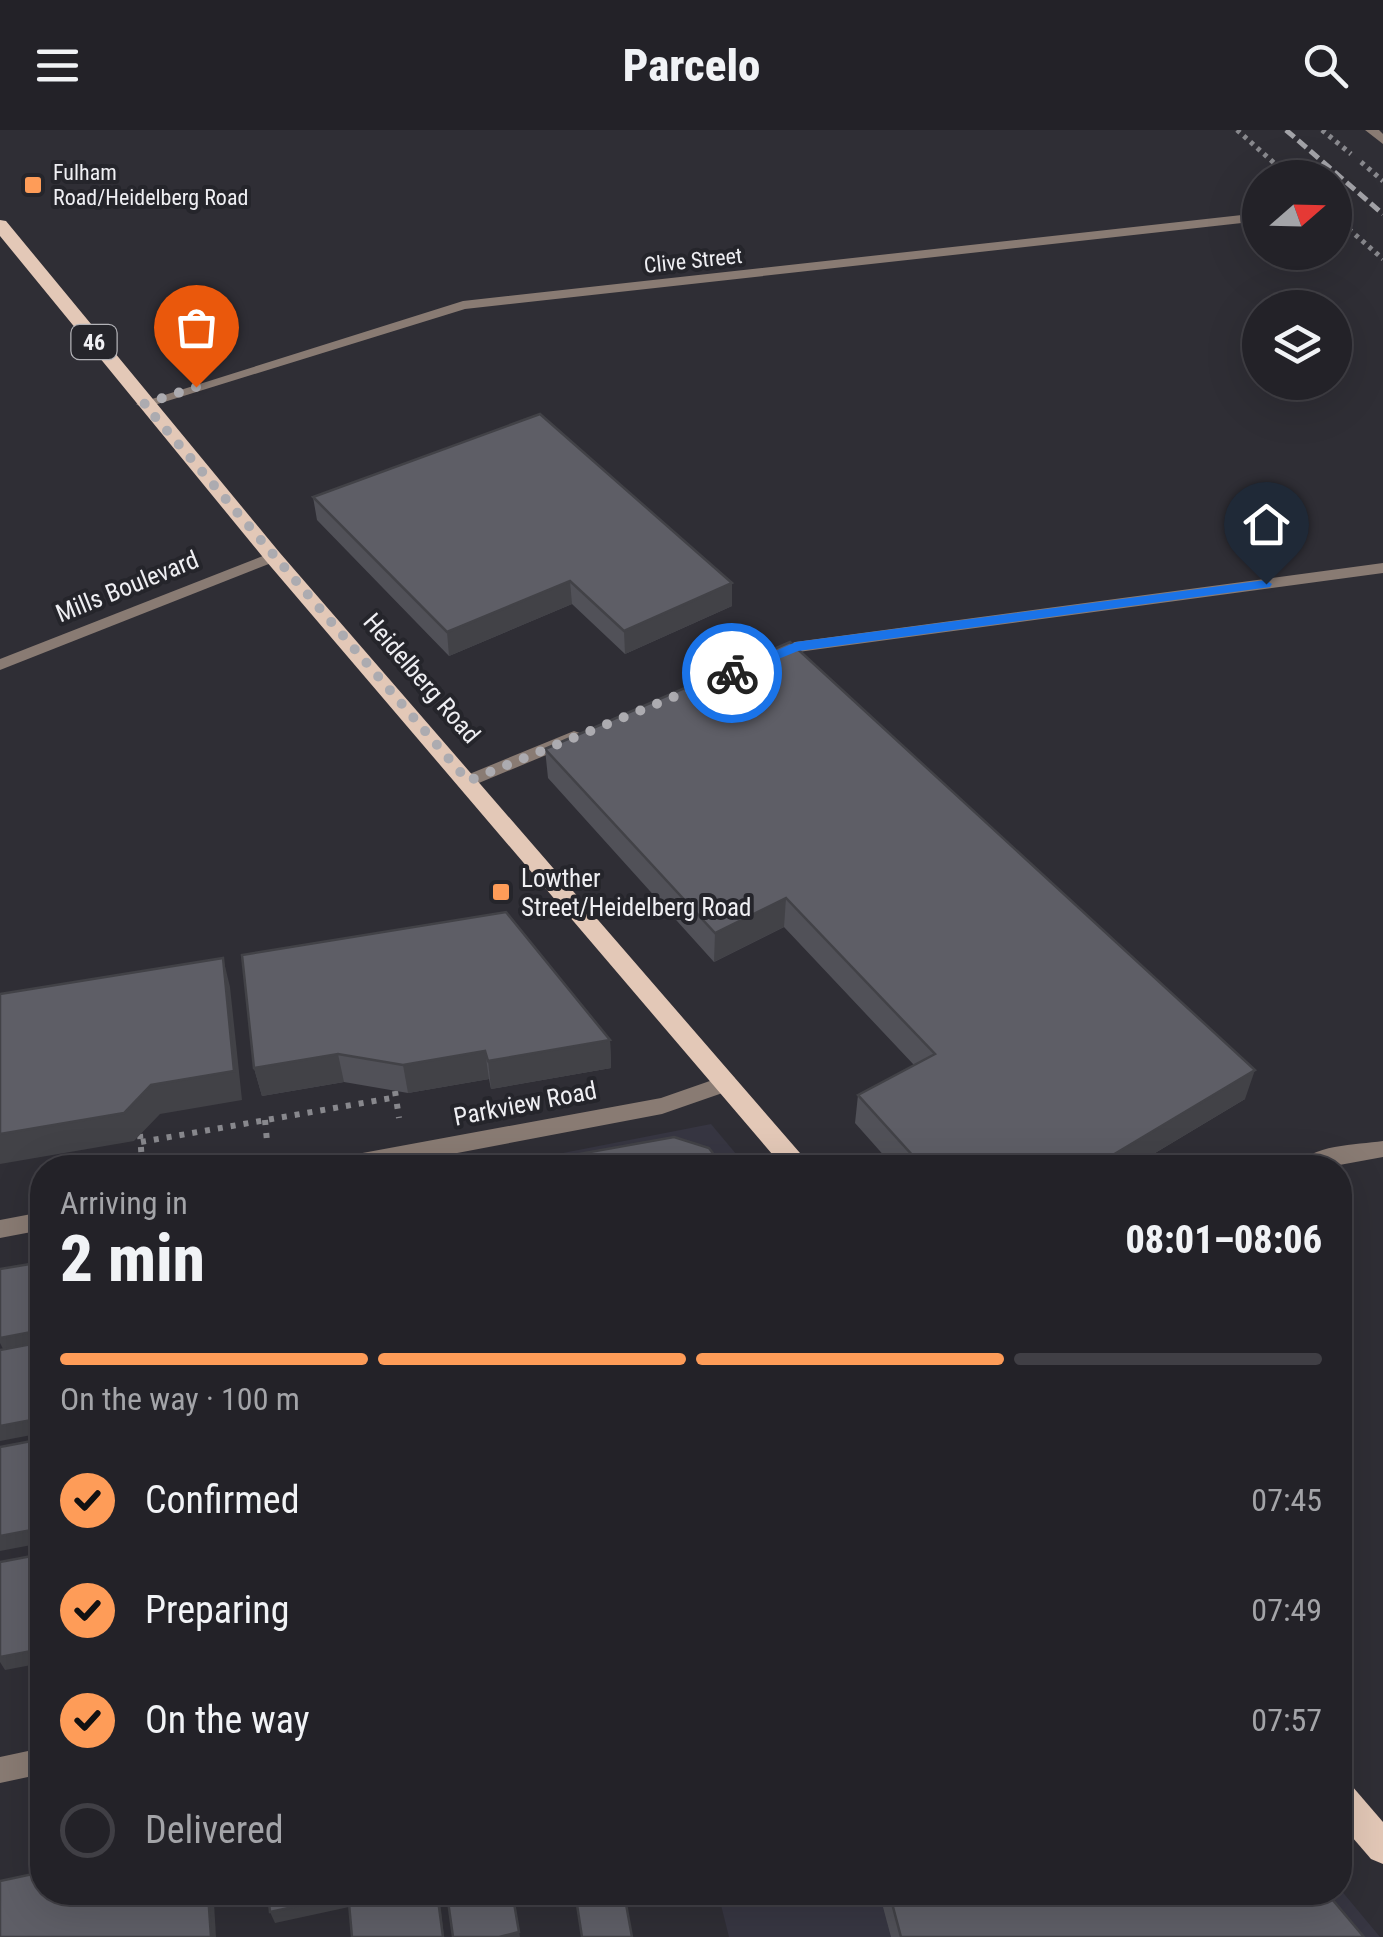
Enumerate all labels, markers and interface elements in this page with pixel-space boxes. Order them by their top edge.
icon: menu [30,38,85,93]
icon: search [1298,38,1353,93]
text: Parcelo [623,39,760,92]
place label: Fulham Road/Heidelberg Road [53,160,248,210]
north arrow [1242,160,1352,270]
map controls [1242,160,1352,400]
marker: Fulham Road/Heidelberg Road [22,174,44,196]
street label: Clive Street [643,243,743,278]
pin [154,285,239,388]
button: layers [1242,290,1352,400]
icon: bag [169,300,224,355]
road number: 46 [72,325,116,359]
pin [1224,482,1309,585]
icon: home [1239,497,1294,552]
street label: Mills Boulevard [52,545,203,628]
street label: Heidelberg Road [357,607,486,749]
courier [682,623,782,723]
icon: bike [705,646,760,701]
place label: Lowther Street/Heidelberg Road [521,864,751,922]
marker: Lowther Street/Heidelberg Road [490,881,512,903]
street label: Parkview Road [451,1075,599,1132]
text: Arriving in [60,1184,188,1222]
text: 08:01–08:06 [1125,1218,1322,1262]
text: 2 min [60,1221,205,1297]
text: On the way · 100 m [60,1380,300,1418]
icon: check [60,1473,115,1528]
text: Confirmed [145,1478,300,1522]
text: 07:45 [1251,1481,1322,1519]
icon: check [60,1583,115,1638]
text: Preparing [145,1588,290,1632]
text: 07:49 [1251,1591,1322,1629]
icon: check [60,1693,115,1748]
text: On the way [145,1698,310,1742]
text: 07:57 [1251,1701,1322,1739]
text: Delivered [145,1808,284,1852]

